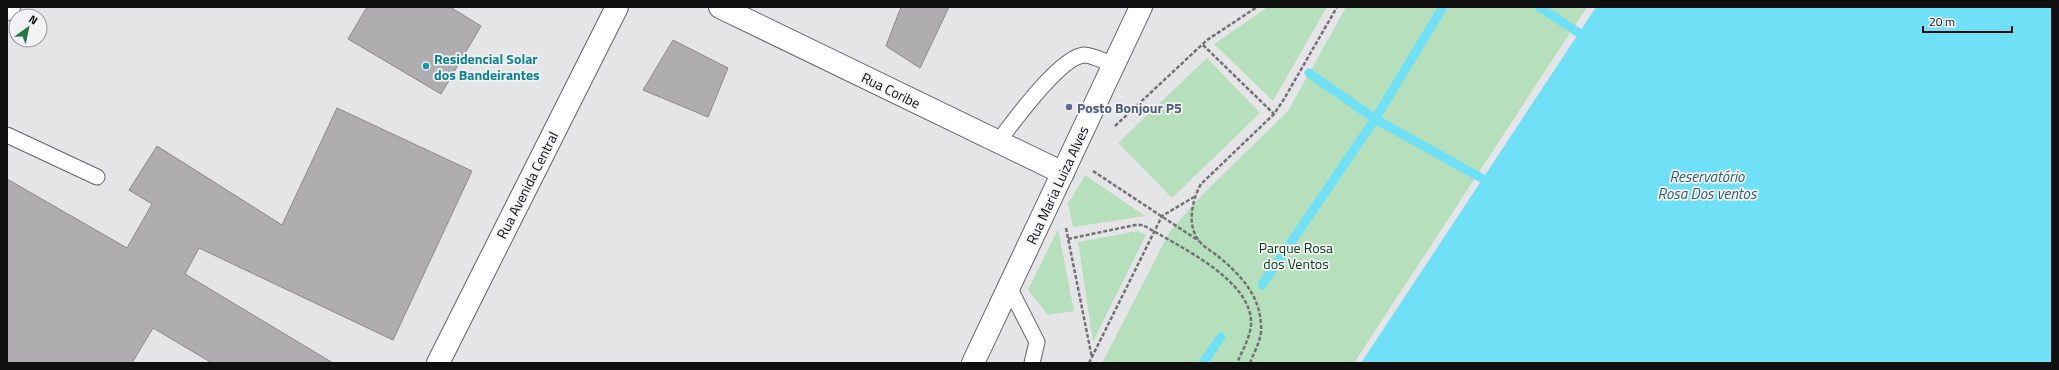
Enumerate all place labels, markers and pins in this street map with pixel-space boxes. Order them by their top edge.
place label: Residencial Solar dos Bandeirantes [434,48,540,85]
marker: Residencial Solar dos Bandeirantes [421,61,431,71]
place label: Posto Bonjour P5 [1077,97,1182,118]
marker: Posto Bonjour P5 [1064,102,1074,112]

